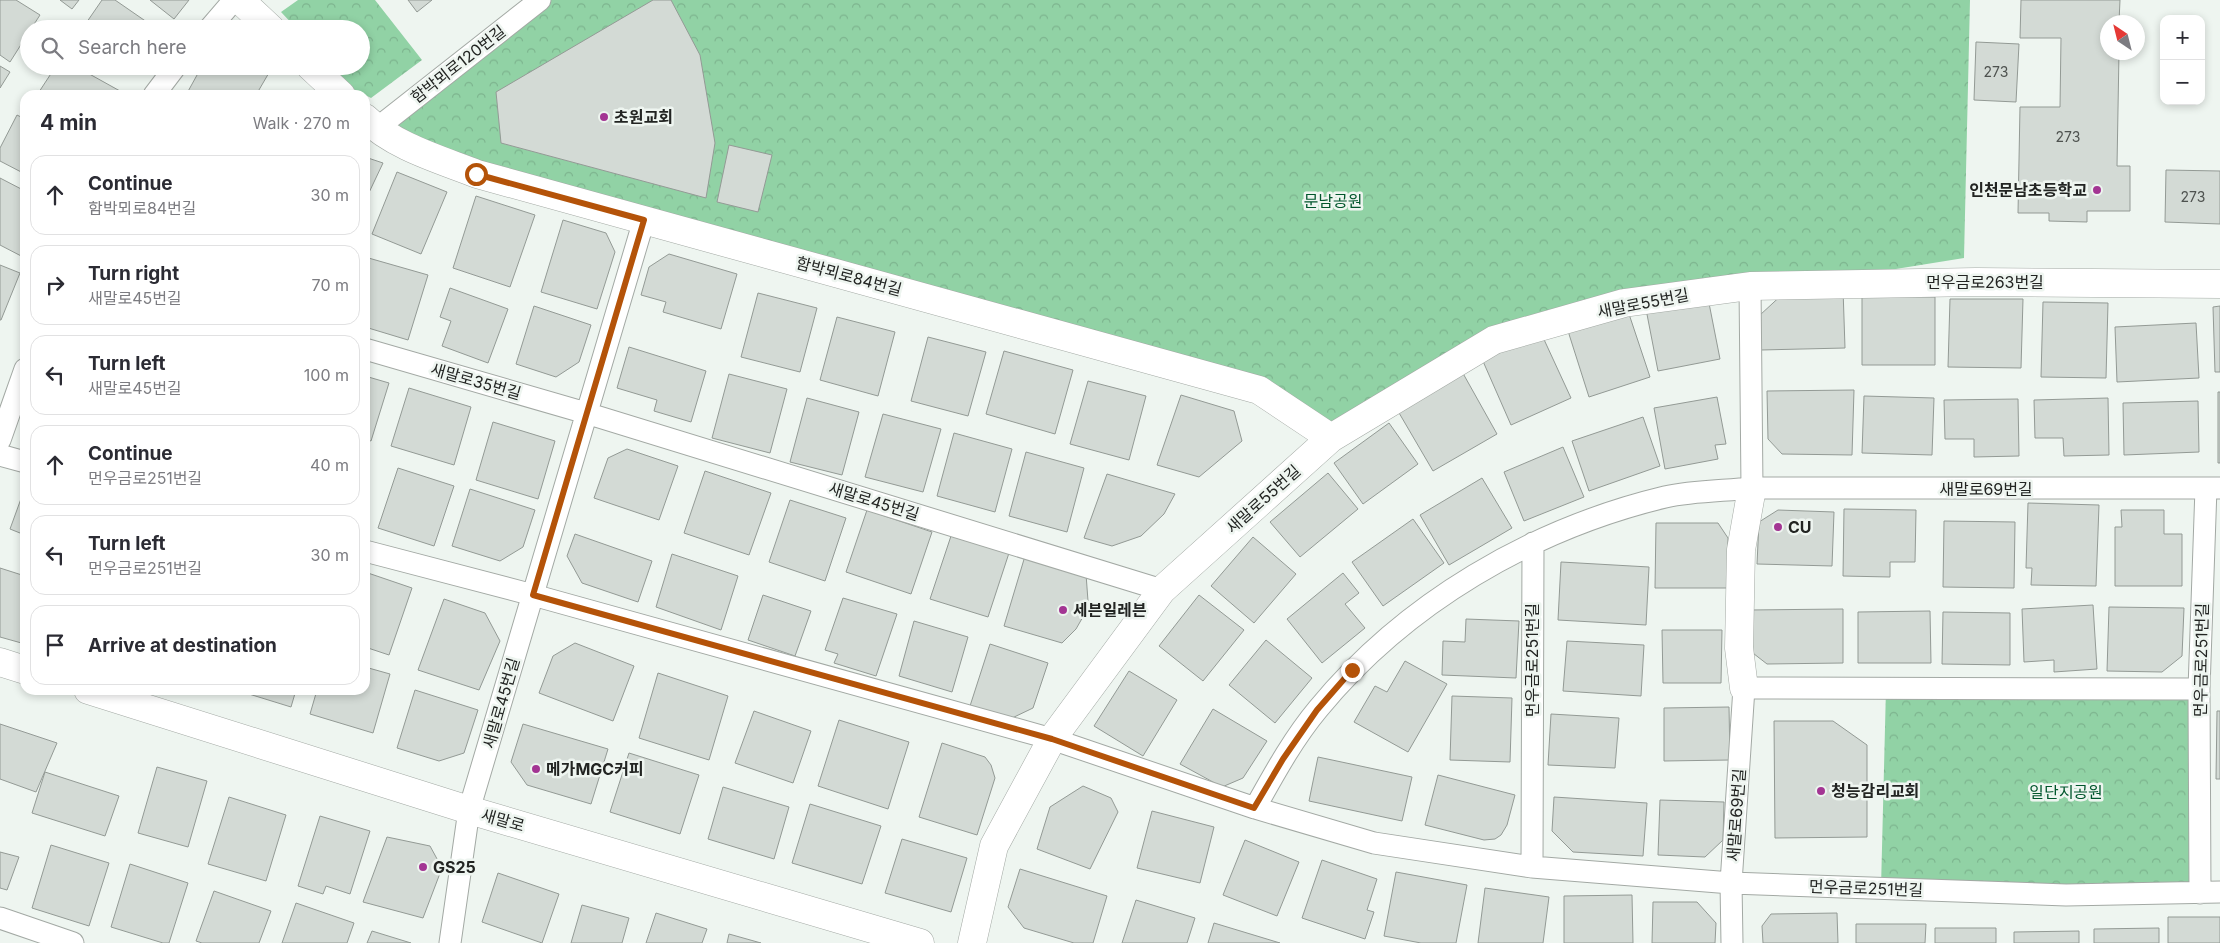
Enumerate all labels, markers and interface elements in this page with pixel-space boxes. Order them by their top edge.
north arrow [2100,15,2145,60]
map controls [2160,15,2205,105]
button: + [2160,15,2205,60]
search box [20,20,370,75]
street label: 함박뫼로120번길 [407,21,509,107]
icon: search [38,34,66,62]
text: Search here [78,36,187,59]
button: − [2160,60,2205,105]
house number: 273 [1984,63,2008,80]
place label: 초원교회 [614,107,673,127]
text: 4 min [40,110,97,135]
marker: 초원교회 [598,111,610,123]
text: Walk · 270 m [253,113,350,133]
house number: 273 [2056,128,2080,145]
route start [465,163,488,186]
text: Continue [88,172,173,195]
place label: 인천문남초등학교 [1969,180,2087,200]
icon: ahead [41,181,69,209]
marker: 인천문남초등학교 [2091,184,2103,196]
text: 30 m [311,185,349,205]
house number: 273 [2181,188,2205,205]
park label: 문남공원 [1304,191,1362,211]
text: 함박뫼로84번길 [88,198,197,218]
street label: 함박뫼로84번길 [794,252,904,300]
text: Turn right [88,262,179,285]
icon: right [41,271,69,299]
street label: 먼우금로263번길 [1926,272,2044,292]
text: 70 m [312,275,349,295]
street label: 새말로55번길 [1595,284,1691,322]
text: 새말로45번길 [88,288,182,308]
text: Turn left [88,352,166,375]
street label: 새말로35번길 [428,359,524,403]
icon: left [41,361,69,389]
text: 100 m [304,365,349,385]
text: 새말로45번길 [88,378,182,398]
text: Continue [88,442,173,465]
icon: ahead [41,451,69,479]
text: 40 m [310,455,349,475]
street label: 새말로55번길 [1222,460,1304,538]
text: 먼우금로251번길 [88,468,202,488]
street label: 새말로45번길 [826,478,922,524]
street label: 새말로69번길 [1939,479,2033,499]
place label: CU [1788,517,1812,537]
marker: CU [1772,521,1784,533]
text: Turn left [88,532,166,555]
icon: left [41,541,69,569]
text: 30 m [311,545,349,565]
text: 먼우금로251번길 [88,558,202,578]
place label: 세븐일레븐 [1073,600,1147,620]
street label: 먼우금로251번길 [1522,603,1542,717]
street label: 먼우금로251번길 [2190,603,2212,717]
marker: 세븐일레븐 [1057,604,1069,616]
icon: arrive [41,631,69,659]
text: Arrive at destination [88,634,277,657]
street label: 새말로45번길 [478,655,524,751]
route end [1341,659,1364,682]
place label: 메가MGC커피 [546,759,644,779]
marker: 메가MGC커피 [530,763,542,775]
street label: 새말로69번길 [1723,768,1749,862]
place label: 청능감리교회 [1831,781,1919,801]
park label: 일단지공원 [2029,782,2103,802]
marker: 청능감리교회 [1815,785,1827,797]
street label: 새말로 [479,804,527,836]
place label: GS25 [433,857,476,877]
marker: GS25 [417,861,429,873]
street label: 먼우금로251번길 [1809,876,1923,900]

